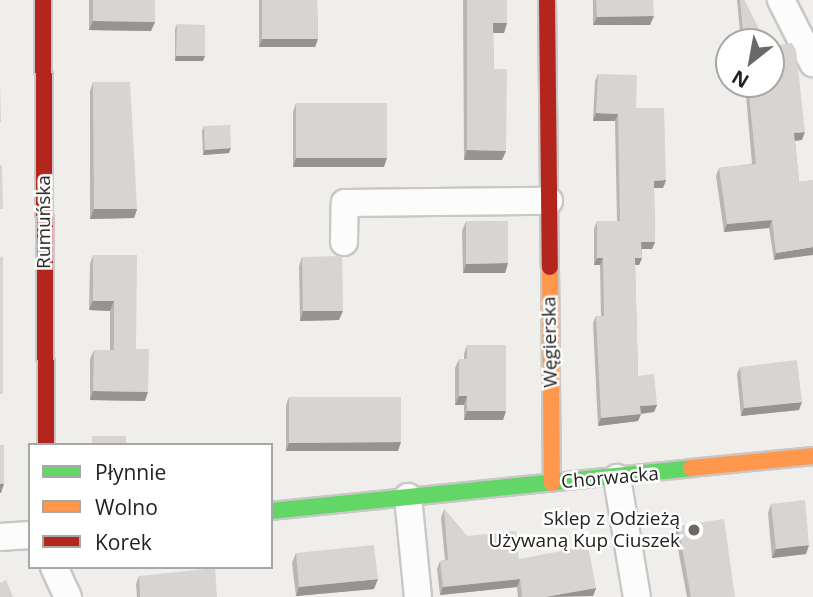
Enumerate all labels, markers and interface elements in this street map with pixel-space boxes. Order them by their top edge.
north arrow [715,28,785,98]
text: N [727,64,754,94]
street label: Rumuńska [33,175,55,269]
street label: Węgierska [538,296,562,388]
legend [28,443,273,569]
text: Płynnie [95,458,166,486]
street label: Chorwacka [560,462,660,494]
text: Wolno [95,493,158,521]
place label: Sklep z Odzieżą Używaną Kup Ciuszek [488,508,680,552]
marker: Sklep z Odzieżą Używaną Kup Ciuszek [686,522,702,538]
text: Korek [95,528,152,556]

